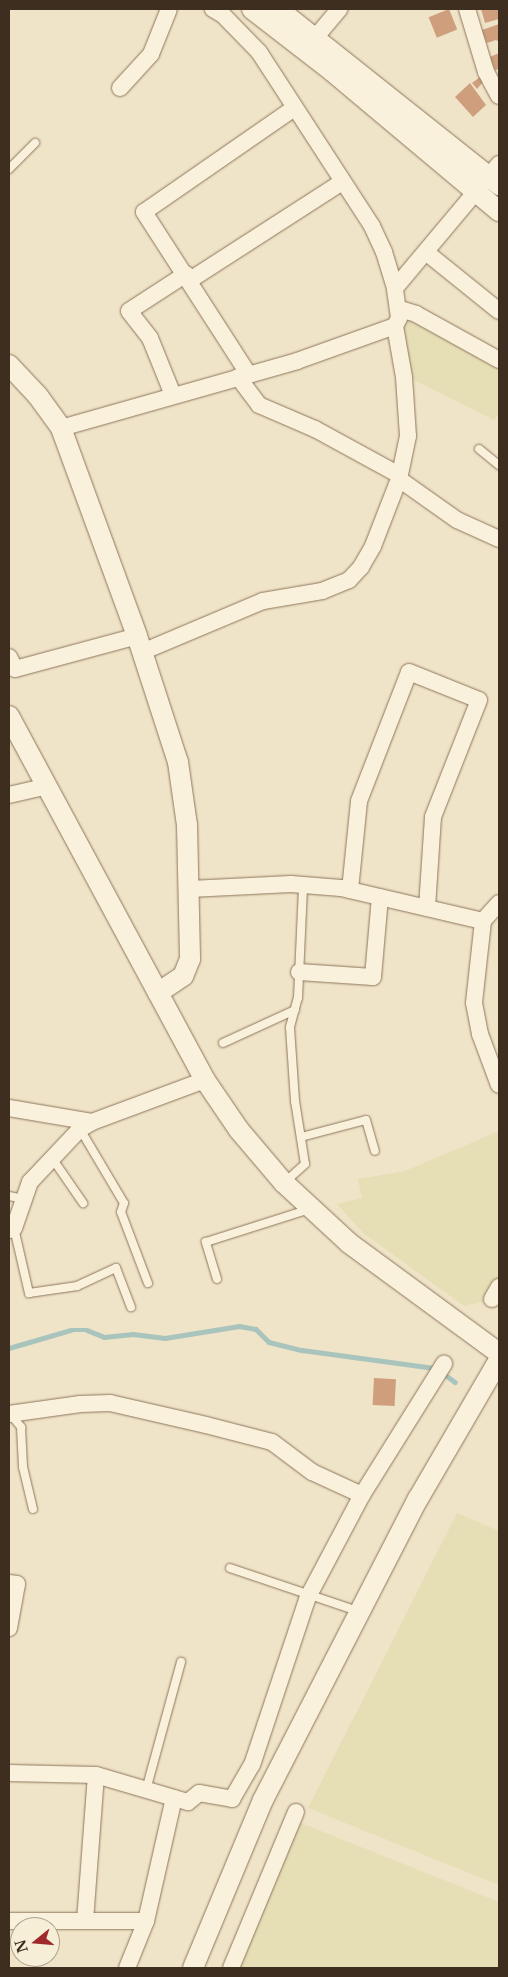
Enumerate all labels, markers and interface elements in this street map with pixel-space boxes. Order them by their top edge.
north arrow [10,1917,60,1967]
text: N [11,1937,32,1955]

